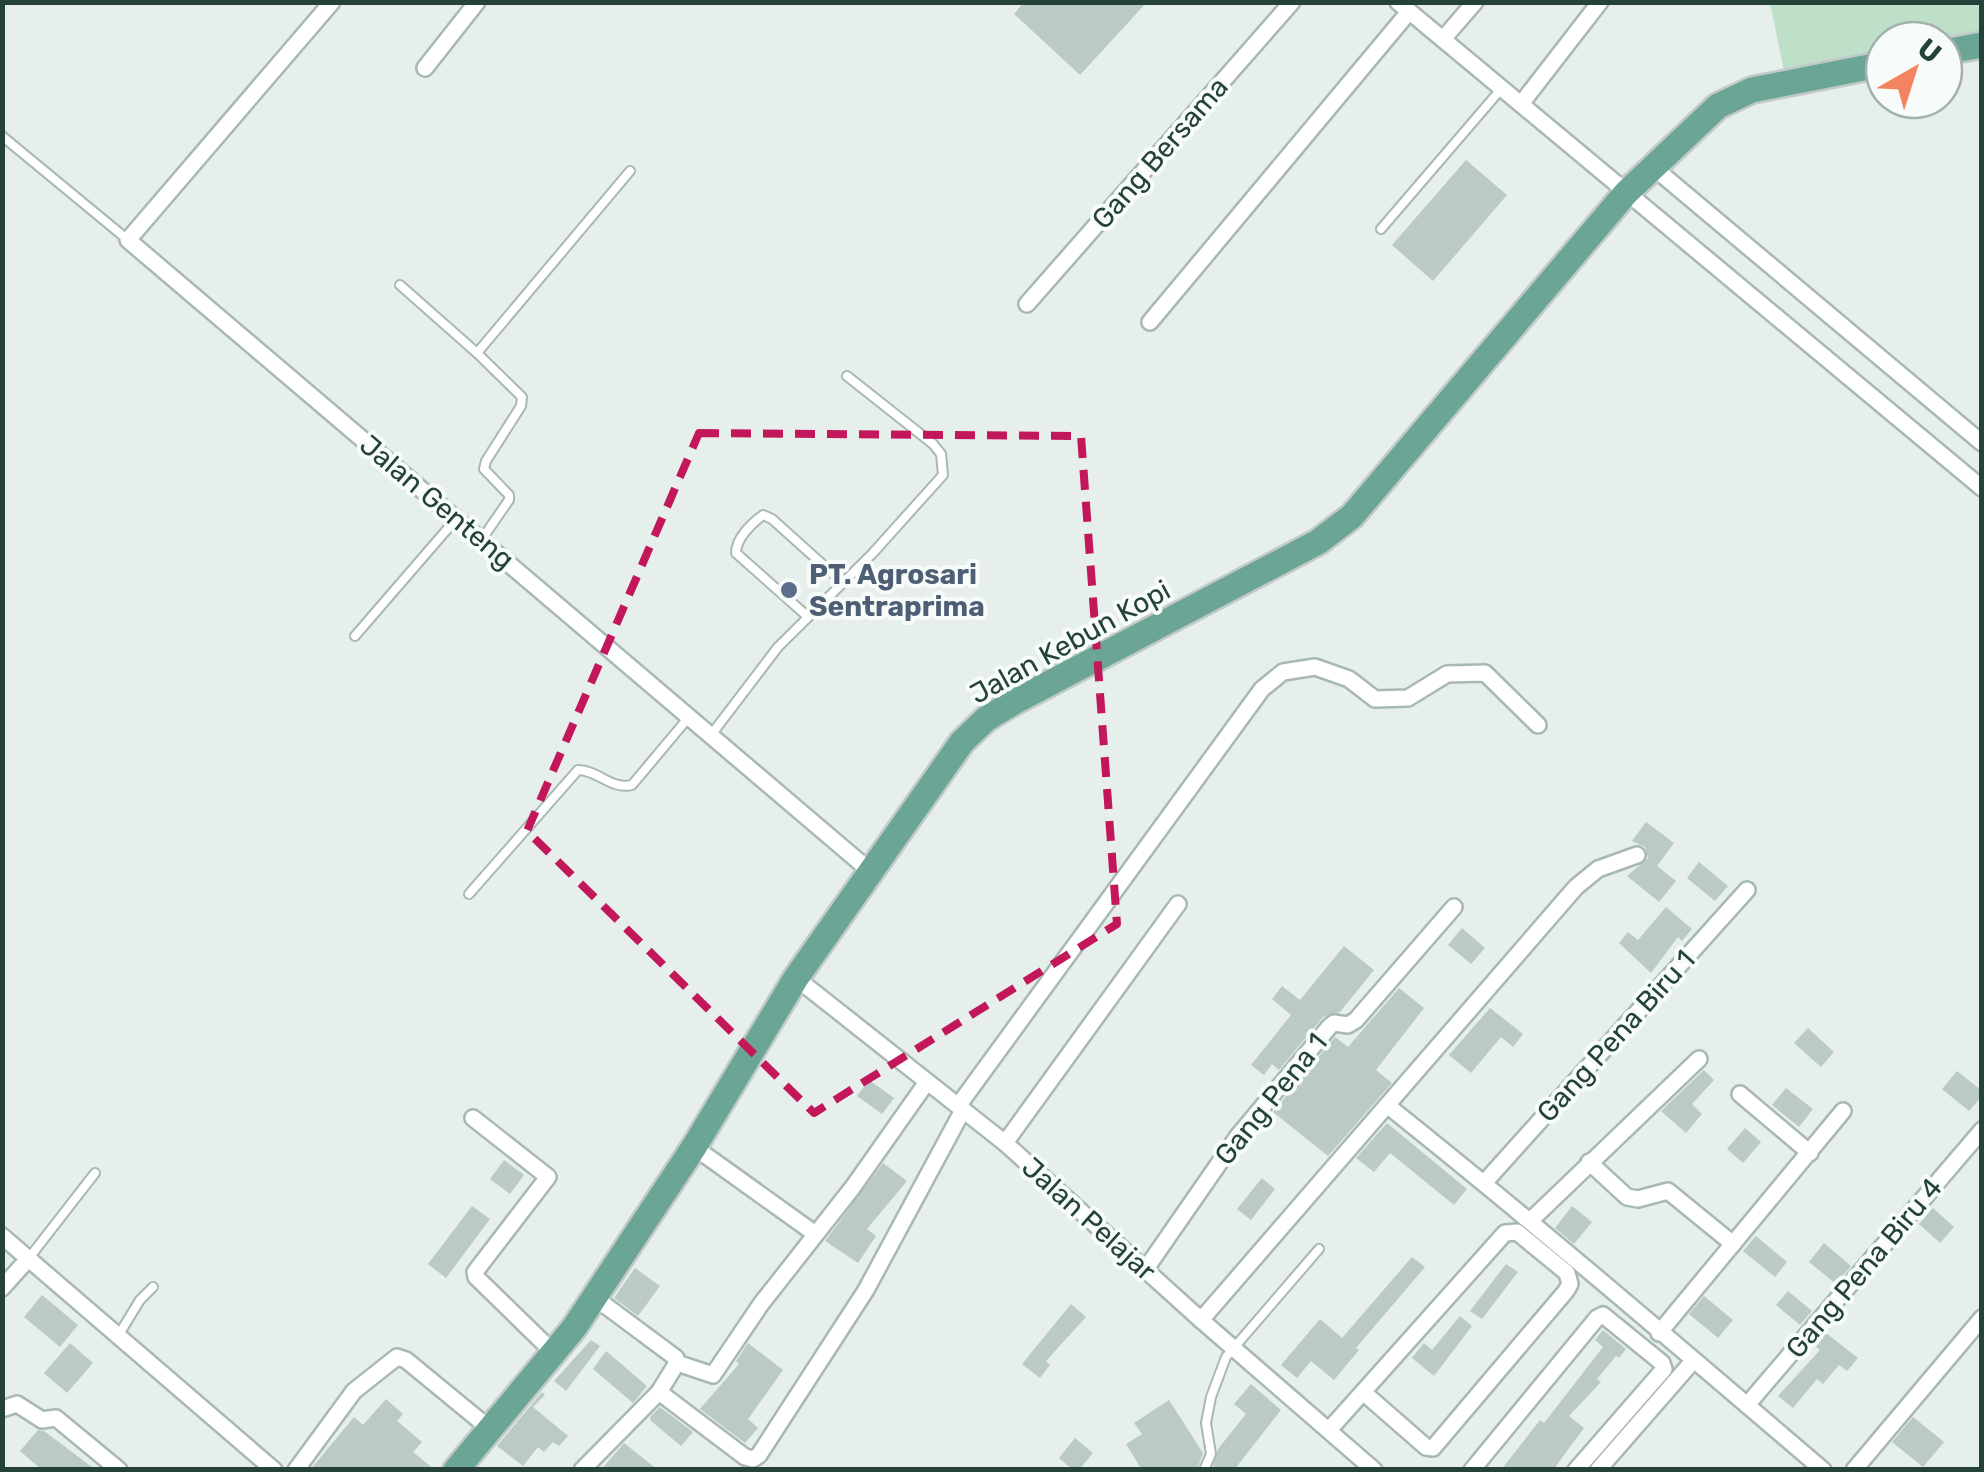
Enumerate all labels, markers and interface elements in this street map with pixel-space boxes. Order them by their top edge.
north arrow [1864,20,1964,120]
text: U [1911,32,1948,70]
street label: Gang Bersama [1085,70,1235,236]
street label: Jalan Genteng [353,428,521,576]
place label: PT. Agrosari Sentraprima [809,558,985,623]
street label: Jalan Kebun Kopi [964,573,1176,711]
marker: PT. Agrosari Sentraprima [778,579,800,601]
street label: Gang Pena Biru 1 [1530,943,1702,1129]
street label: Gang Pena 1 [1208,1027,1334,1171]
street label: Jalan Pelajar [1015,1150,1163,1288]
street label: Gang Pena Biru 4 [1779,1171,1949,1365]

